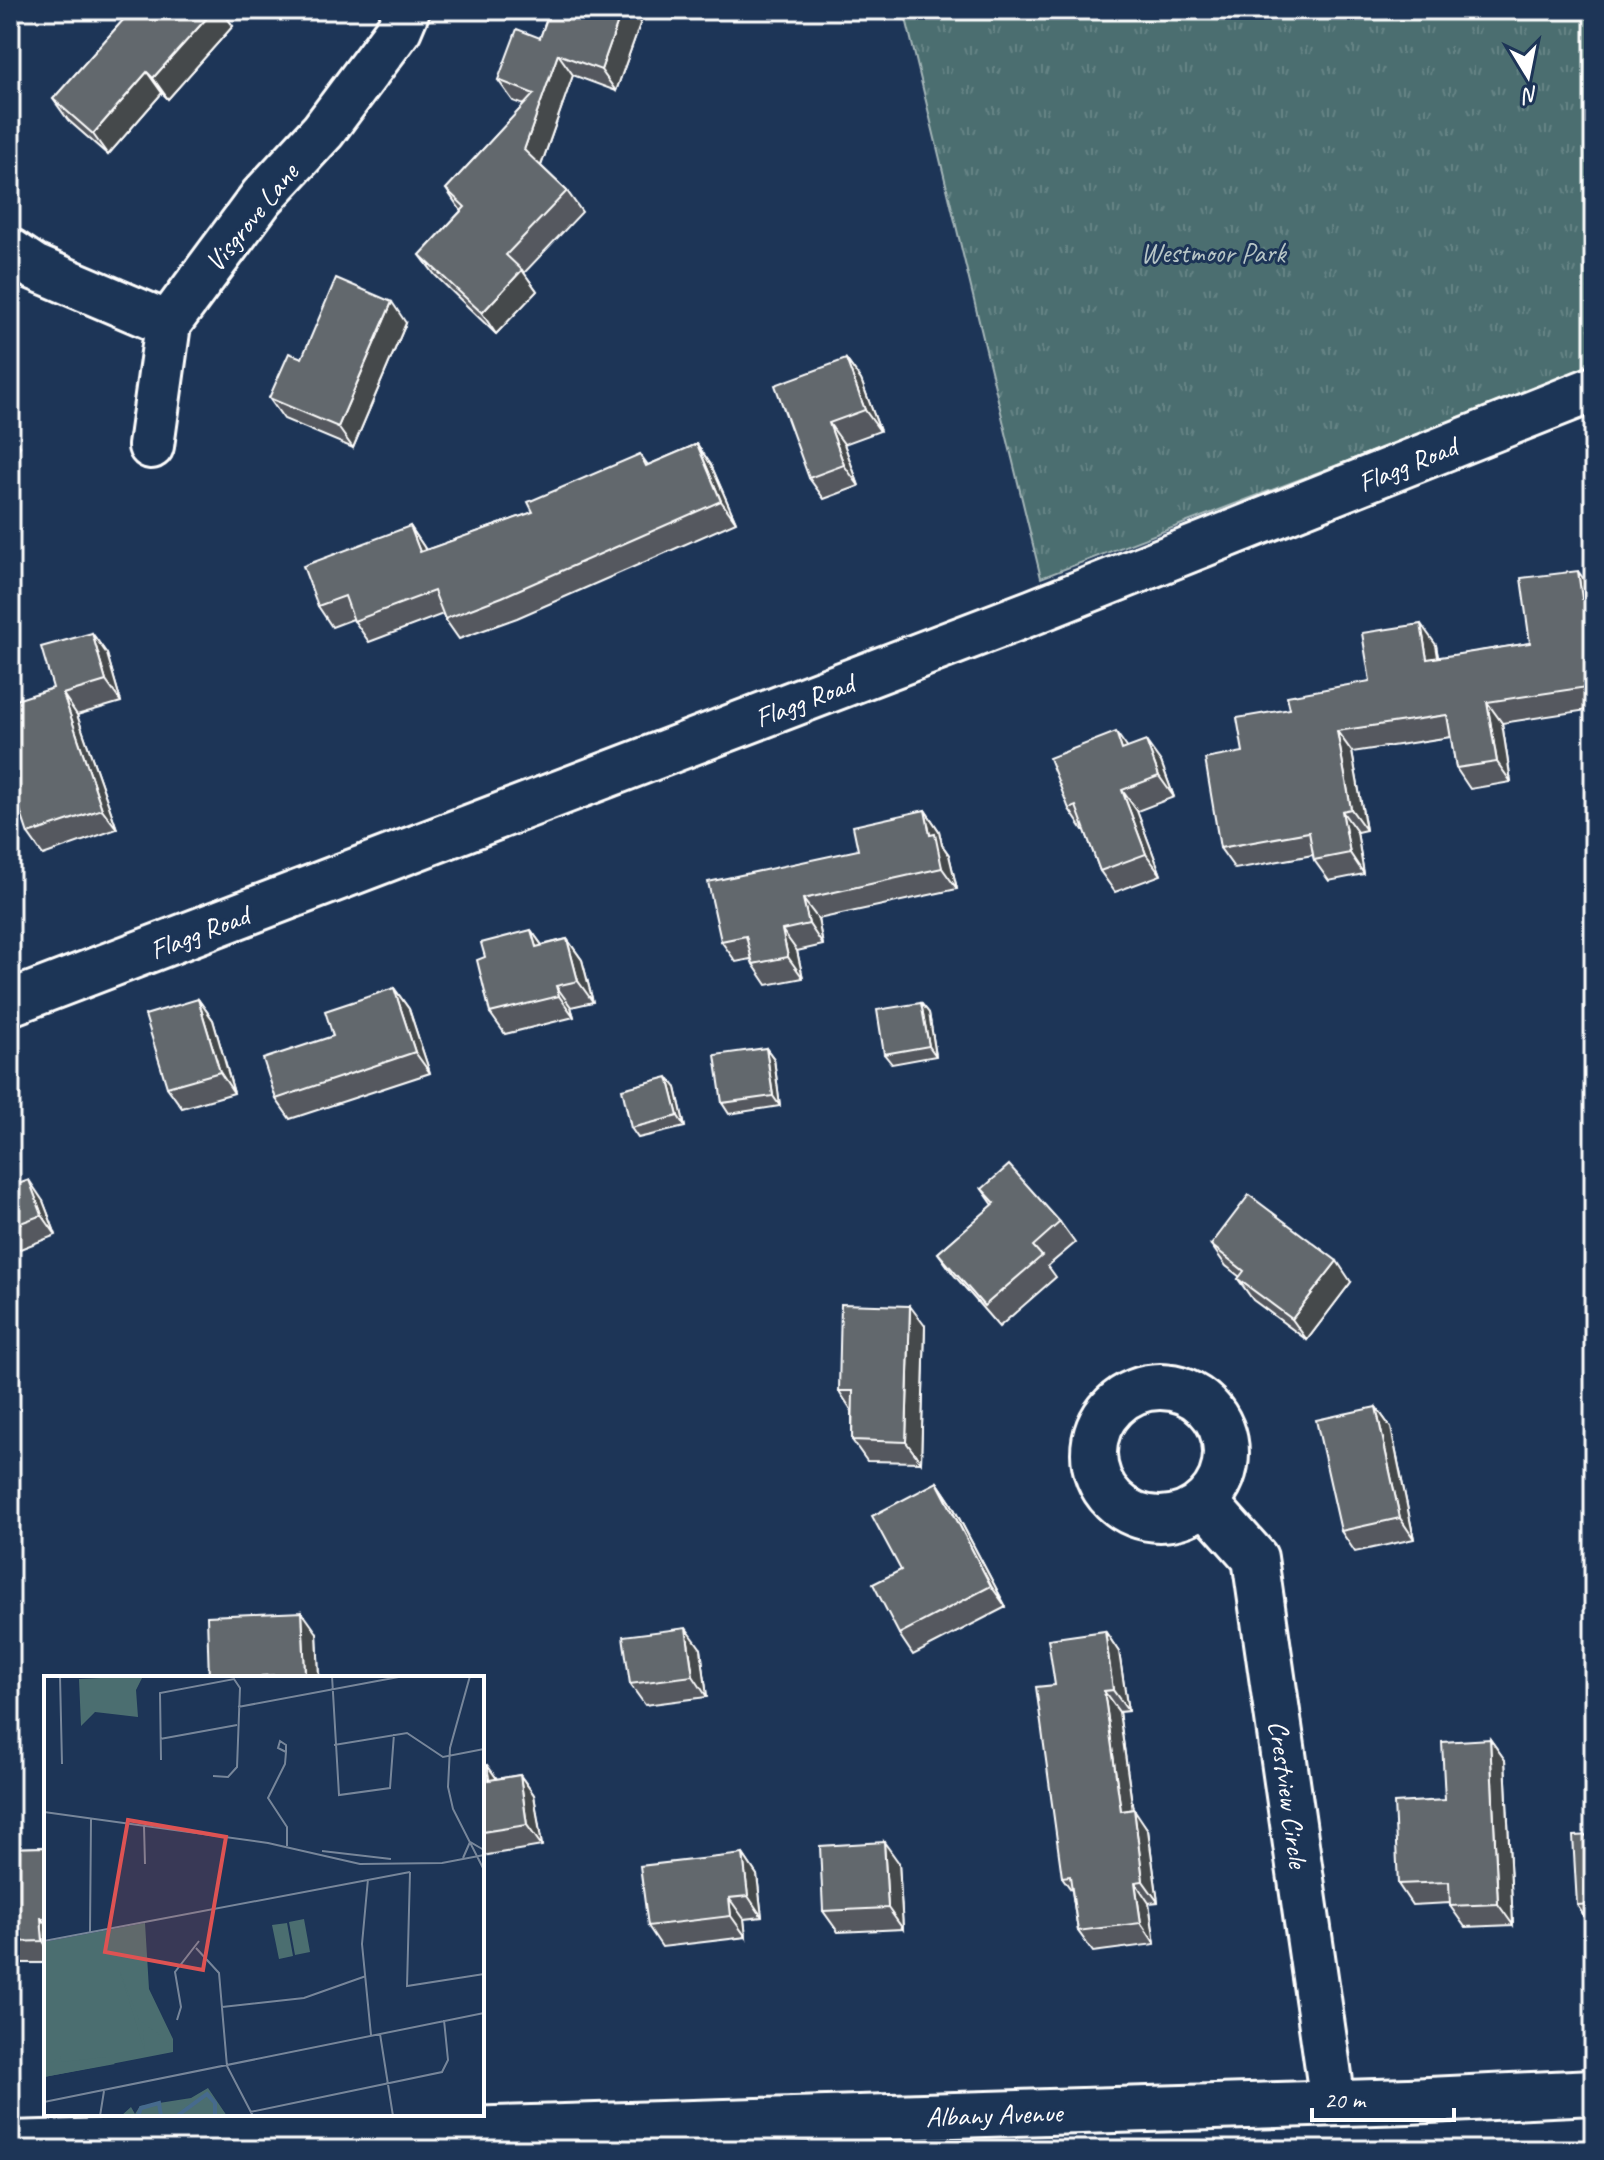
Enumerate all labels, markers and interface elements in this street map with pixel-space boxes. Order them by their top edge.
north arrow [1488,36,1568,116]
text: N [1519,80,1540,110]
street label: Visgrove Lane [197,155,307,279]
park label: Westmoor Park [1140,235,1287,270]
street label: Flagg Road [1353,427,1465,500]
street label: Flagg Road [750,664,862,735]
street label: Flagg Road [145,896,257,967]
inset map [44,1676,484,2116]
street label: Crestview Circle [1261,1718,1316,1872]
scale bar [1312,2072,1454,2122]
text: 20 m [1324,2085,1367,2115]
street label: Albany Avenue [925,2095,1065,2134]

